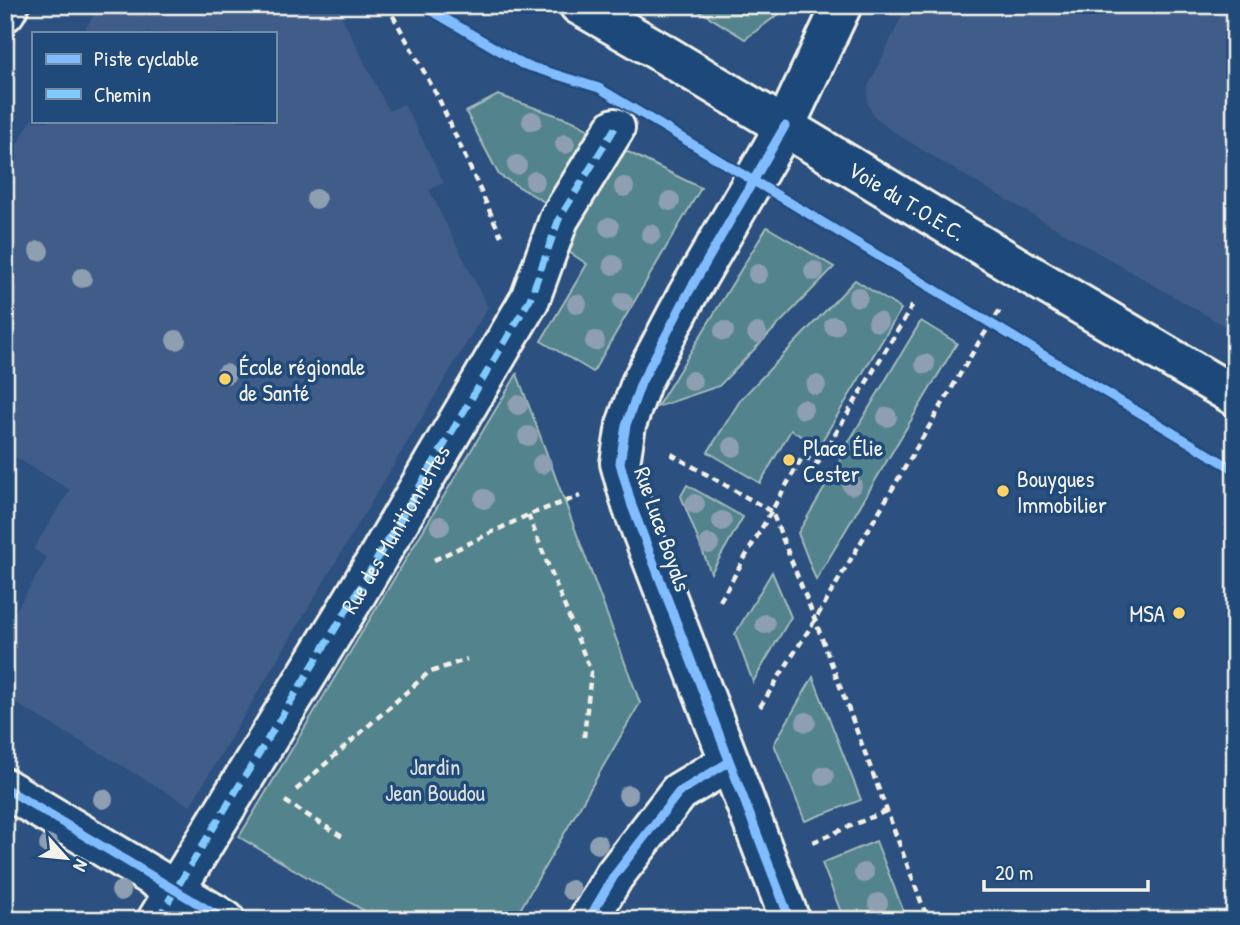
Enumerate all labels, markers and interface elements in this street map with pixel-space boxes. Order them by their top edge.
legend [32,32,276,122]
text: Piste cyclable [94,44,199,73]
text: Chemin [94,80,151,109]
street label: Voie du T.O.E.C. [843,153,971,248]
place label: École régionale de Santé [239,351,365,408]
marker: École régionale de Santé [217,371,233,387]
place label: Place Élie Cester [803,432,883,489]
street label: Rue des Munitionnettes [333,438,457,619]
marker: Place Élie Cester [781,452,797,468]
street label: Rue Luce Boyals [627,463,699,596]
place label: Bouygues Immobilier [1017,463,1107,520]
marker: Bouygues Immobilier [995,483,1011,499]
place label: MSA [1130,598,1165,629]
marker: MSA [1171,605,1187,621]
park label: Jardin Jean Boudou [385,751,485,808]
north arrow [32,824,102,894]
scale bar [984,848,1149,892]
text: N [67,855,95,876]
text: 20 m [995,858,1033,887]

